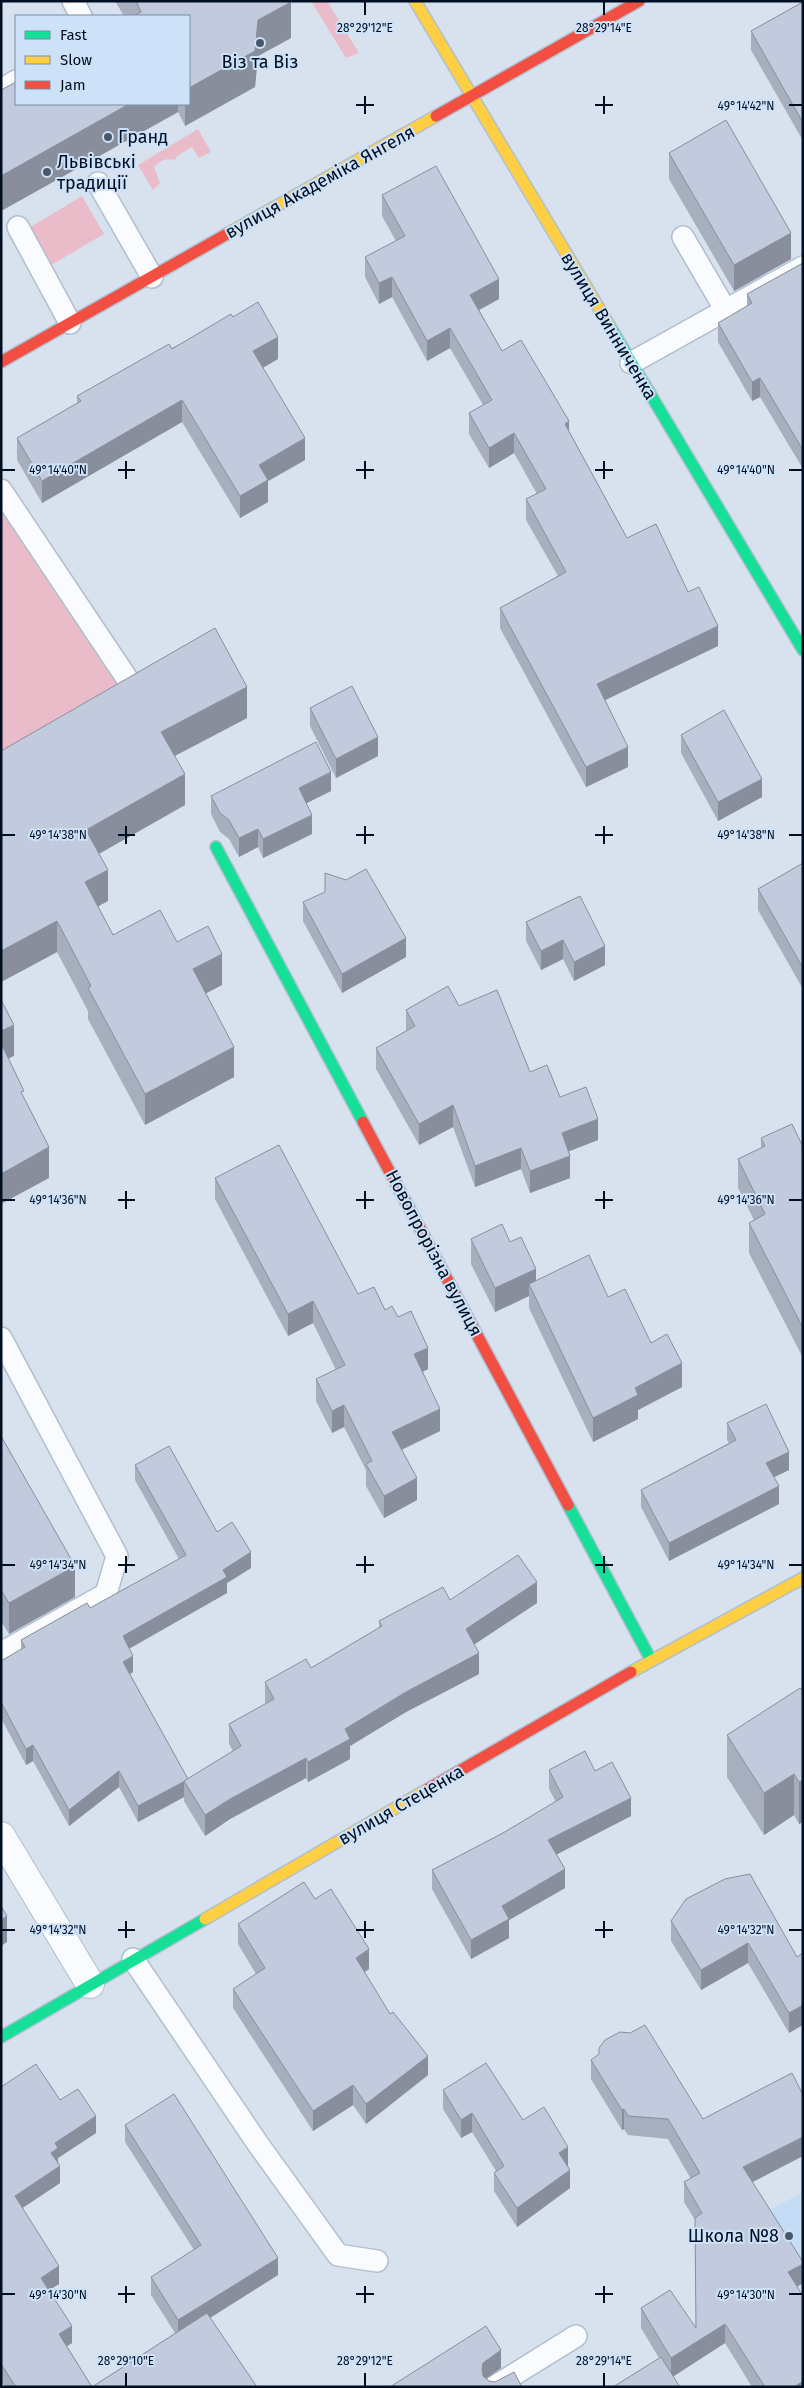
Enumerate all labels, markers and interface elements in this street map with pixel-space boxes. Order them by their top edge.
legend [15,15,190,105]
text: 28°29'12"E [337,21,393,35]
text: 28°29'14"E [576,21,632,35]
text: Fast [60,26,87,44]
marker: Віз та Віз [254,37,266,49]
text: Slow [60,51,92,69]
place label: Віз та Віз [222,51,298,73]
text: Jam [60,76,86,94]
text: 49°14'42"N [718,99,774,113]
street label: вулиця Академіка Янгеля [221,121,419,243]
place label: Гранд [118,126,168,148]
marker: Гранд [102,131,114,143]
place label: Львівські традиції [57,151,136,194]
marker: Львівські традиції [41,166,53,178]
street label: вулиця Винниченка [556,248,662,404]
text: 49°14'40"N [29,463,87,477]
text: 49°14'40"N [717,463,775,477]
text: 49°14'38"N [29,828,87,842]
text: 49°14'38"N [717,828,775,842]
street label: Новопрорізна вулиця [381,1166,487,1340]
text: 49°14'36"N [29,1193,87,1207]
text: 49°14'36"N [717,1193,775,1207]
text: 49°14'34"N [29,1558,87,1572]
text: 49°14'34"N [717,1558,775,1572]
street label: вулиця Стеценка [334,1760,468,1850]
text: 49°14'32"N [29,1923,87,1937]
text: 49°14'32"N [717,1923,775,1937]
place label: Школа №8 [688,2225,779,2247]
marker: Школа №8 [783,2230,795,2242]
text: 49°14'30"N [29,2288,87,2302]
text: 49°14'30"N [717,2288,775,2302]
text: 28°29'10"E [98,2354,154,2368]
text: 28°29'12"E [337,2354,393,2368]
text: 28°29'14"E [576,2354,632,2368]

